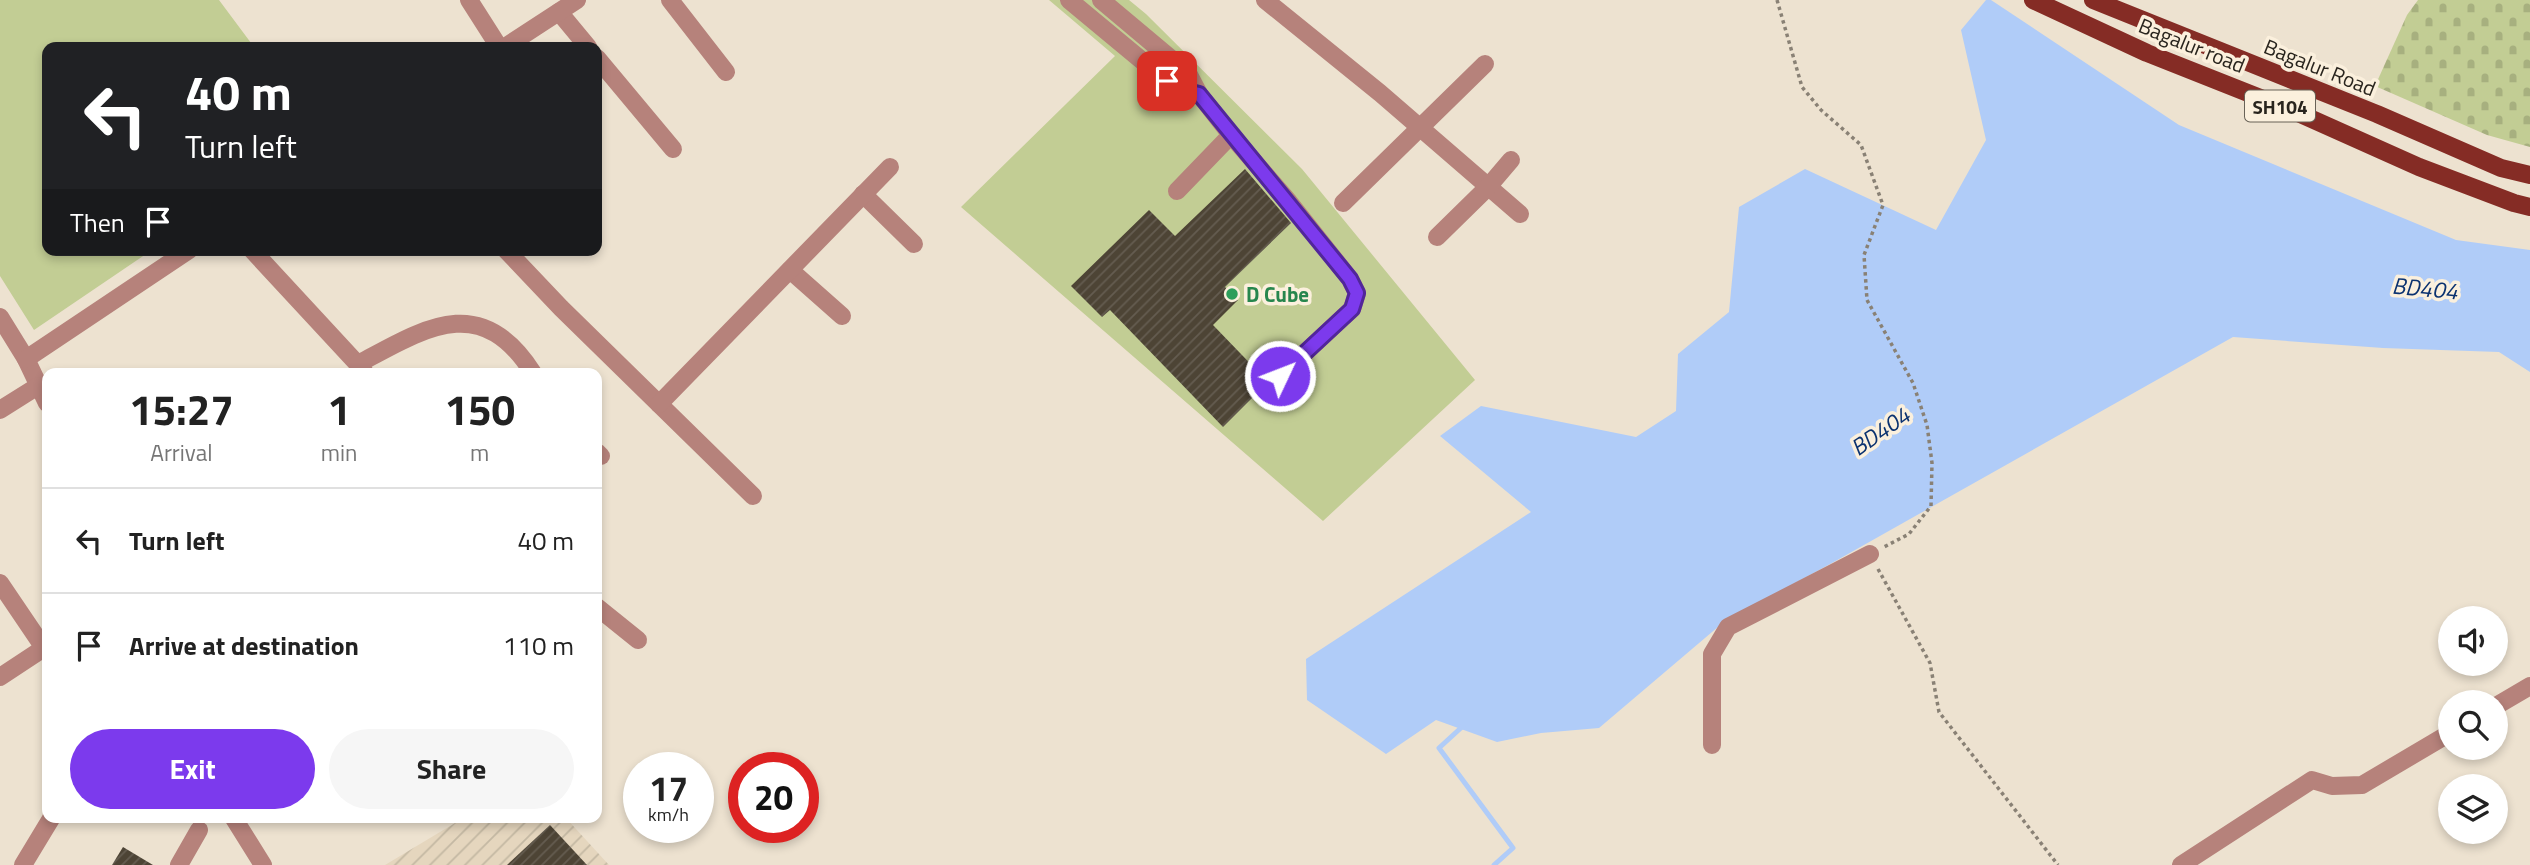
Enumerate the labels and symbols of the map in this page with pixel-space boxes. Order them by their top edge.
street label: Bagalur road [2134,9,2250,81]
street label: Bagalur Road [2259,30,2381,104]
pin [1137,51,1197,111]
road number: SH104 [2245,90,2315,122]
water label: BD404 [2391,268,2459,308]
place label: D Cube [1246,278,1309,310]
marker: D Cube [1224,286,1240,302]
position arrow [1243,339,1317,413]
water label: BD404 [1843,398,1917,464]
speed limit sign: 20 [728,752,819,843]

